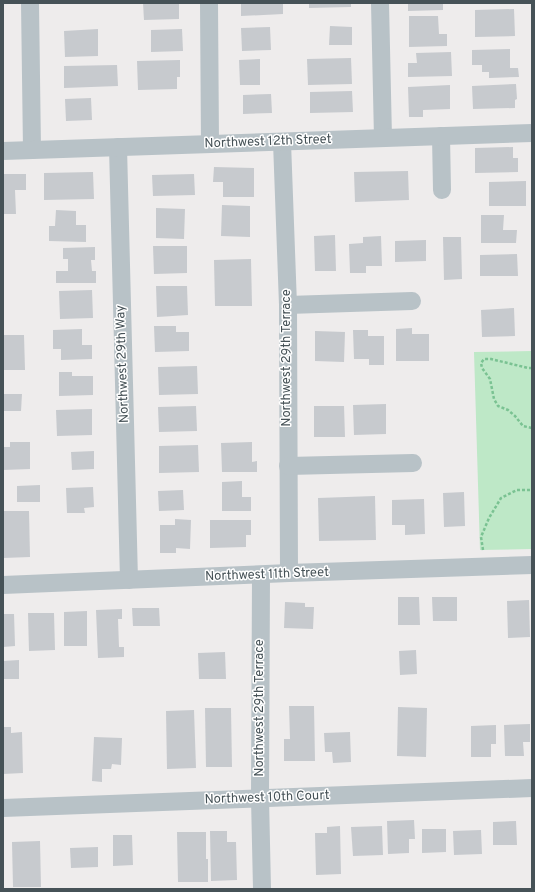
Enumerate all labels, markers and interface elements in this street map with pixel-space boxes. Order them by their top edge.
street label: Northwest 12th Street [204,132,332,152]
street label: Northwest 29th Terrace [279,289,295,427]
street label: Northwest 29th Way [113,305,133,423]
street label: Northwest 11th Street [205,565,329,585]
street label: Northwest 29th Terrace [252,639,268,777]
street label: Northwest 10th Court [204,788,330,808]

